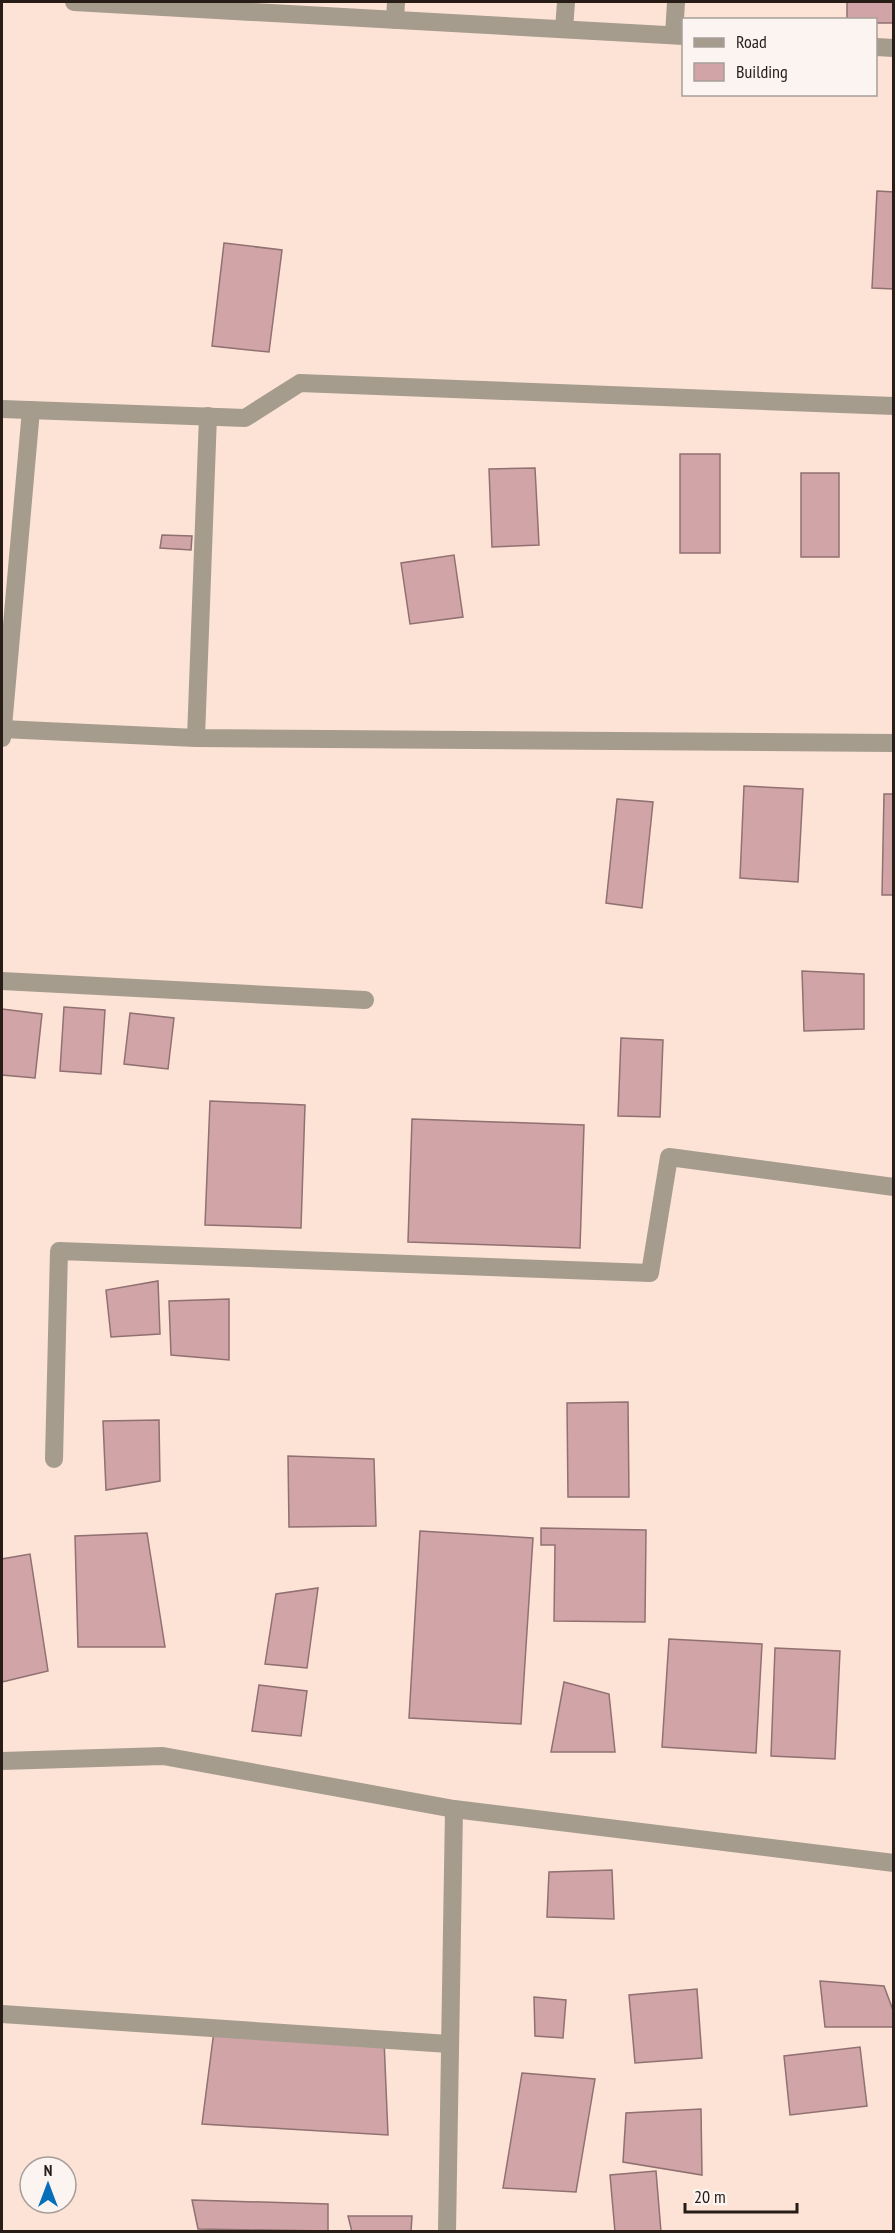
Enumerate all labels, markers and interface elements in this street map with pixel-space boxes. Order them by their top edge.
legend [682,18,877,96]
text: Road [736,30,767,53]
text: Building [736,60,788,83]
north arrow [18,2155,78,2215]
text: N [44,2160,52,2180]
scale bar [685,2176,798,2214]
text: 20 m [694,2185,726,2208]

